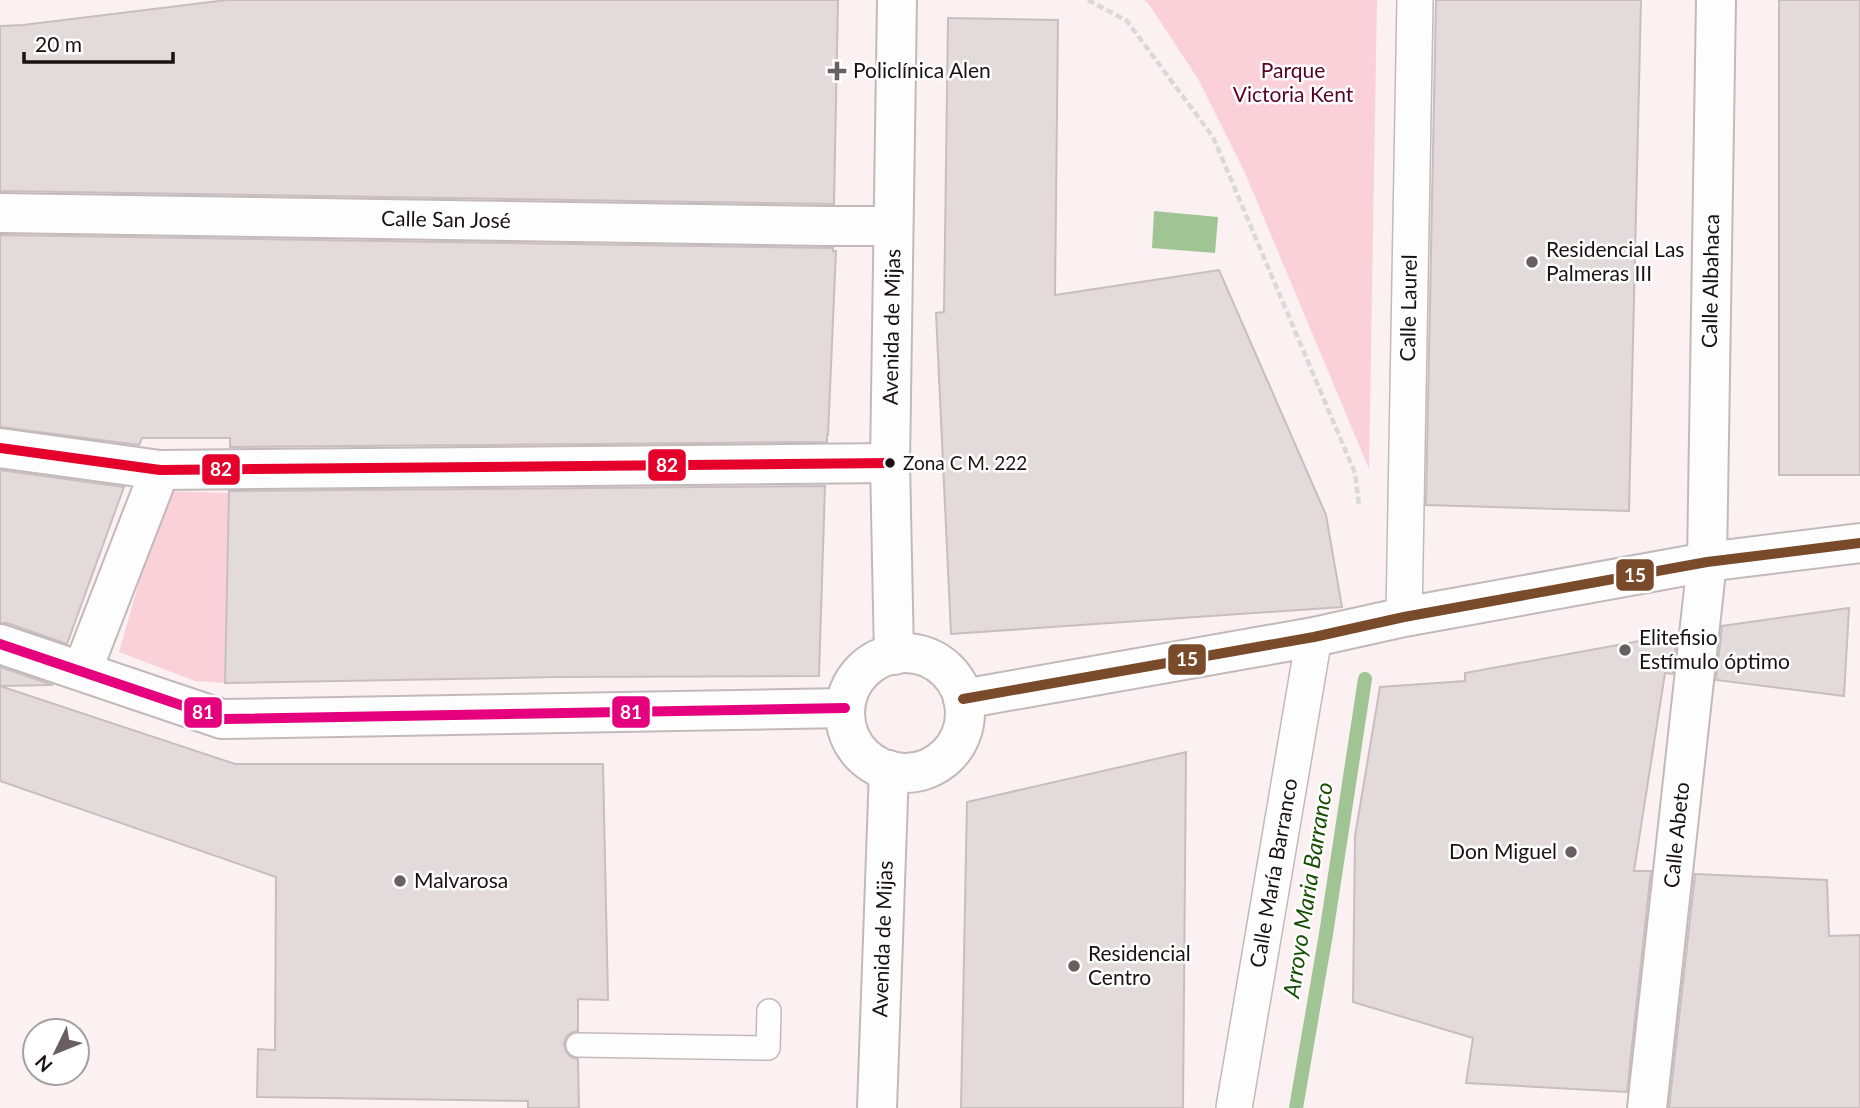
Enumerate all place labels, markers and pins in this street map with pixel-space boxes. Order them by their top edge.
place label: Policlínica Alen [853,57,991,82]
marker: Policlínica Alen [827,61,847,81]
place label: Residencial Las Palmeras III [1546,236,1684,285]
marker: Residencial Las Palmeras III [1524,254,1540,270]
place label: Zona C M. 222 [903,451,1027,474]
marker: Zona C M. 222 [883,456,897,470]
place label: Elitefisio Estímulo óptimo [1639,624,1790,673]
marker: Elitefisio Estímulo óptimo [1617,642,1633,658]
place label: Don Miguel [1449,838,1557,863]
marker: Don Miguel [1563,844,1579,860]
place label: Malvarosa [414,867,508,892]
marker: Malvarosa [392,873,408,889]
place label: Residencial Centro [1088,940,1191,989]
marker: Residencial Centro [1066,958,1082,974]

